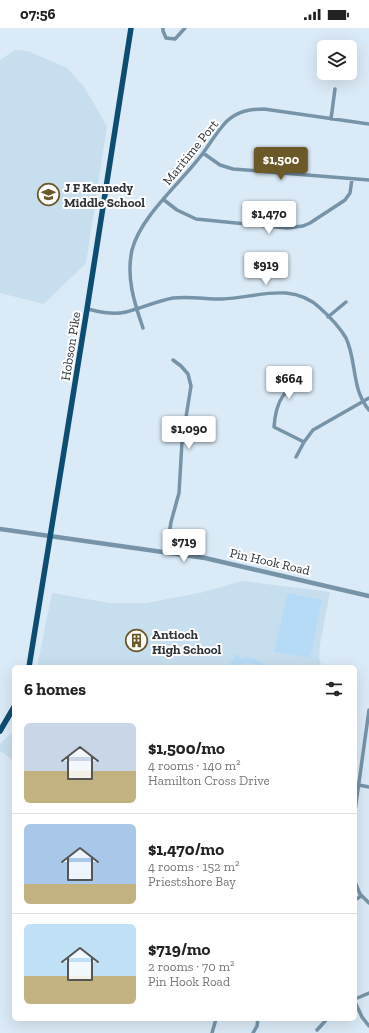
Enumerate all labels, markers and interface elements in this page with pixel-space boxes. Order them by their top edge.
text: 07:56 [20,5,56,23]
map controls [317,40,357,80]
button: layers [317,40,357,80]
street label: Maritime Port [160,117,221,188]
pin: $1,500 [248,147,314,181]
text: $1,500 [263,152,299,167]
place label: J F Kennedy Middle School [64,180,145,210]
school or university icon: J F Kennedy Middle School [35,181,61,207]
pin: $1,470 [236,201,302,235]
text: $1,470 [251,206,287,221]
pin: $919 [242,252,290,286]
text: $919 [253,257,279,272]
street label: Hobson Pike [58,311,83,382]
pin: $664 [265,366,313,400]
text: $664 [275,371,303,386]
pin: $1,090 [156,416,222,450]
text: $1,090 [171,421,207,436]
pin: $719 [160,529,208,563]
text: $719 [171,534,197,549]
street label: Pin Hook Road [228,545,312,578]
place label: Antioch High School [152,627,222,657]
building icon: Antioch High School [124,628,150,654]
icon: filters [323,678,345,700]
text: 6 homes [24,679,86,699]
text: $1,500/mo [148,738,225,758]
icon: home [56,739,104,787]
text: 4 rooms · 140 m² [148,758,241,773]
text: Hamilton Cross Drive [148,773,270,788]
text: $1,470/mo [148,839,224,859]
icon: home [56,840,104,888]
text: 4 rooms · 152 m² [148,859,239,874]
text: Priestshore Bay [148,874,236,889]
text: $719/mo [148,939,210,959]
icon: home [56,940,104,988]
text: 2 rooms · 70 m² [148,959,234,974]
text: Pin Hook Road [148,974,230,989]

